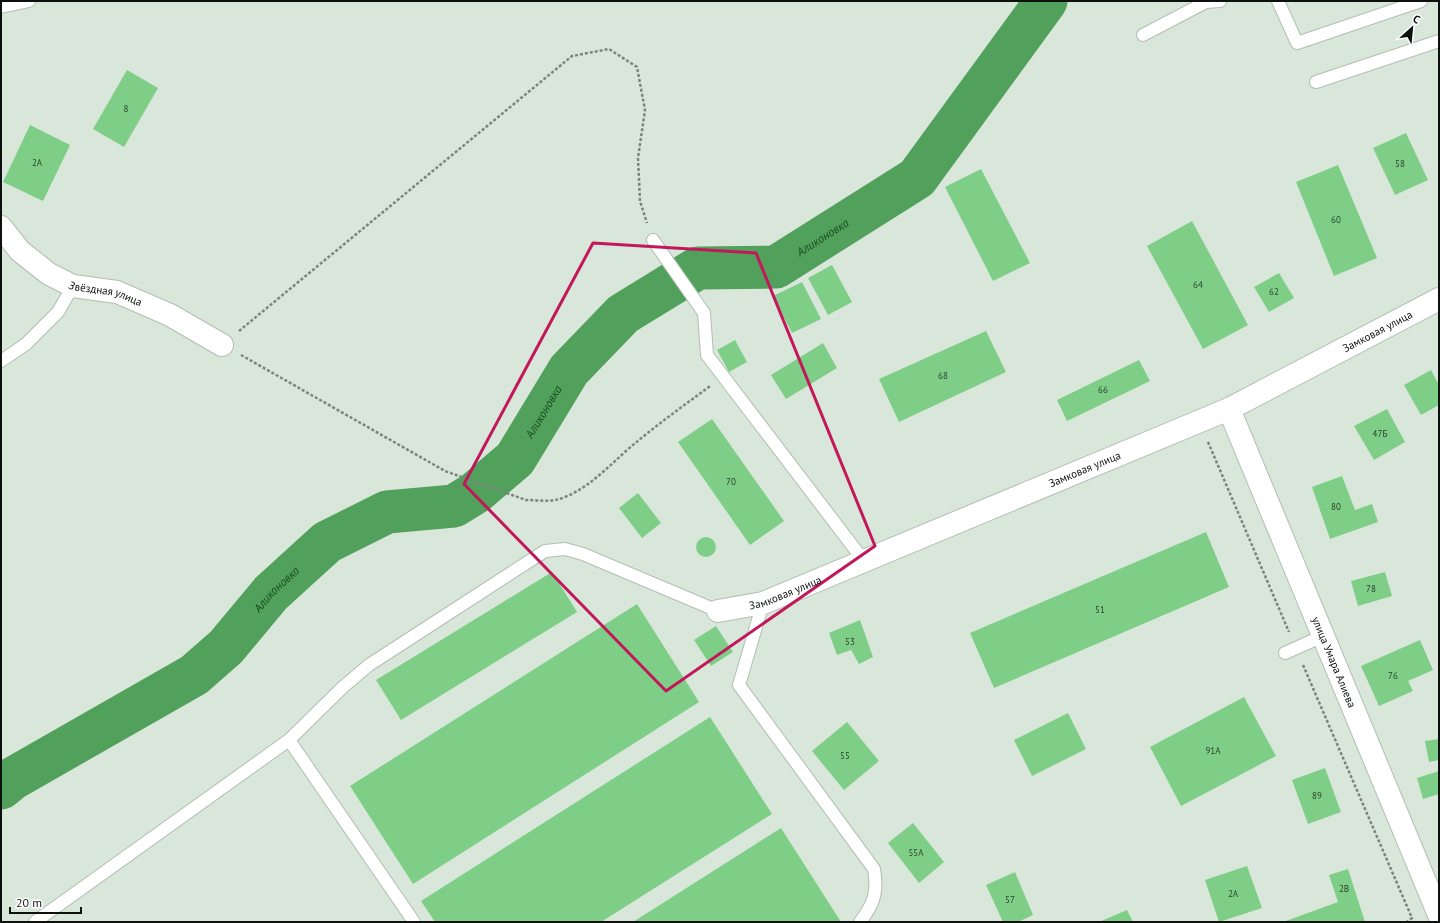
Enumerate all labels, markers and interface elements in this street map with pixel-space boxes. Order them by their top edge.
north arrow [1392,8,1432,48]
text: С [1411,11,1422,27]
house number: 8 [124,103,129,114]
house number: 2А [32,157,43,168]
house number: 58 [1395,158,1405,169]
house number: 60 [1331,214,1341,225]
water label: Аликоновка [793,215,851,260]
street label: Звёздная улица [66,278,144,309]
house number: 64 [1193,279,1203,290]
house number: 62 [1269,286,1279,297]
street label: Замковая улица [1340,307,1415,355]
house number: 68 [938,370,948,381]
water label: Аликоновка [521,382,565,442]
house number: 66 [1098,384,1108,395]
house number: 47Б [1373,428,1387,439]
street label: Замковая улица [1046,448,1123,490]
house number: 70 [726,476,736,487]
house number: 80 [1331,501,1341,512]
water label: Аликоновка [249,563,302,616]
street label: Замковая улица [748,572,824,612]
house number: 78 [1366,583,1376,594]
house number: 51 [1095,604,1105,615]
street label: улица Умара Алиева [1309,614,1359,710]
house number: 53 [845,636,855,647]
house number: 76 [1388,670,1398,681]
house number: 91А [1205,745,1221,756]
house number: 55 [840,750,850,761]
house number: 89 [1312,790,1322,801]
house number: 55А [908,847,924,858]
house number: 2В [1339,883,1349,894]
house number: 2А [1228,888,1239,899]
scale bar [10,889,81,915]
house number: 57 [1005,894,1015,905]
text: 20 m [16,895,42,910]

